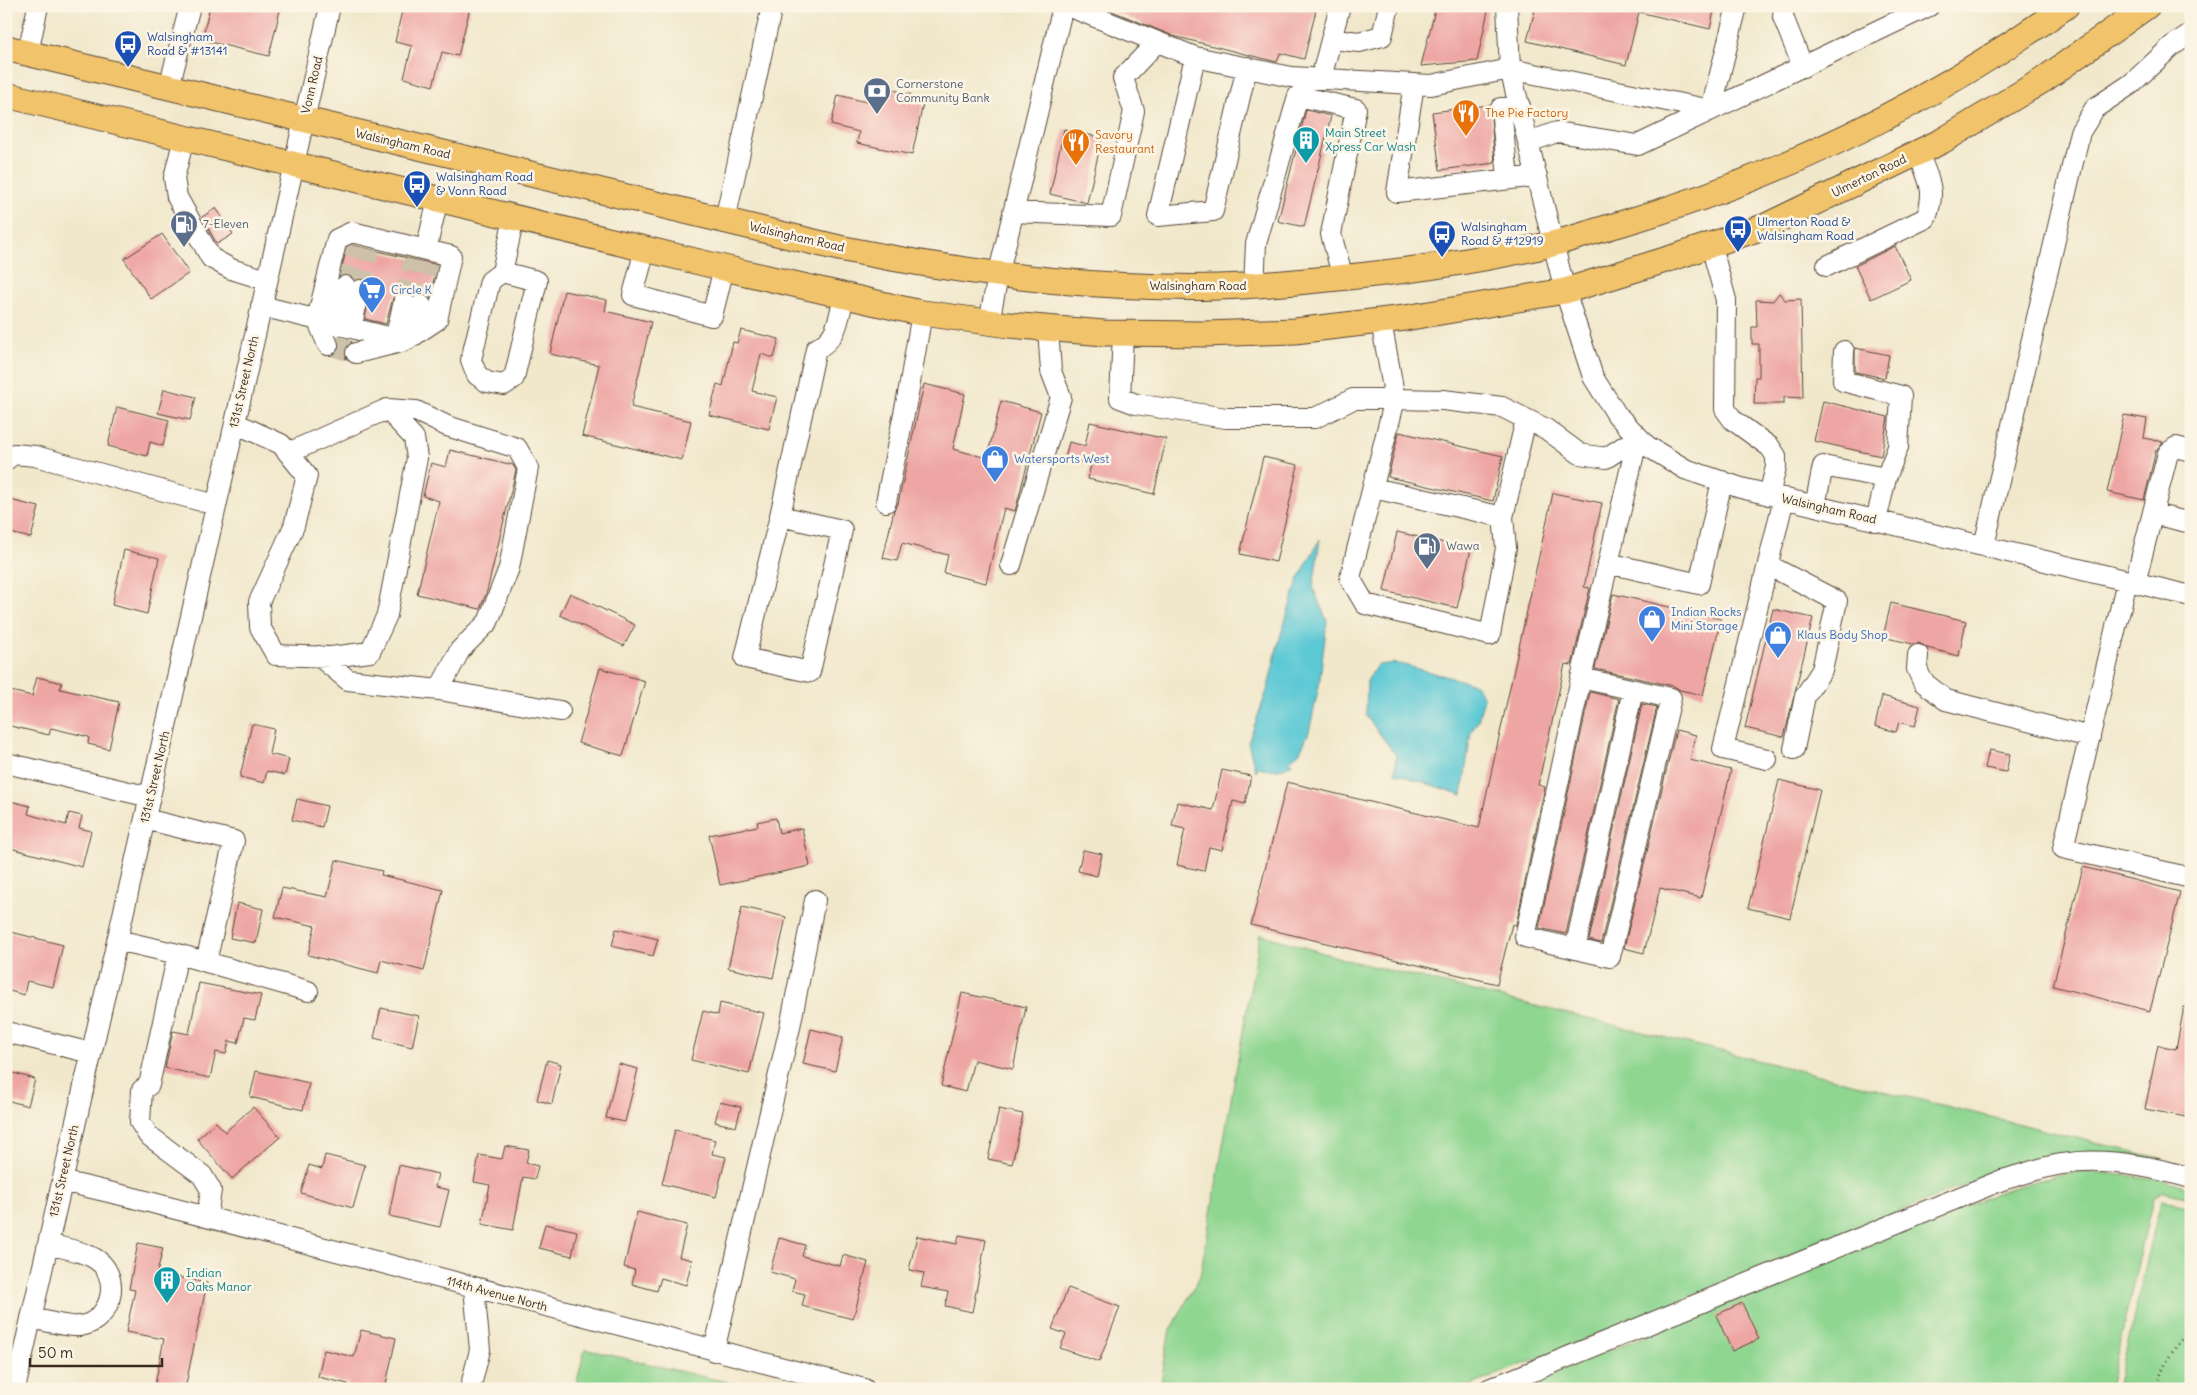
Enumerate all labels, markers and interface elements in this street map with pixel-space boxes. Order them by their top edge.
bus stop icon: Walsingham Road & #13141 [113,29,143,68]
place label: Walsingham Road & #13141 [147,29,227,58]
street label: Vonn Road [298,55,325,115]
bank icon: Cornerstone Community Bank [862,76,892,115]
place label: Cornerstone Community Bank [896,76,990,105]
restaurant icon: The Pie Factory [1451,98,1481,137]
place label: The Pie Factory [1485,105,1568,120]
street label: Walsingham Road [354,125,452,162]
building icon: Main Street Xpress Car Wash [1291,125,1321,164]
place label: Main Street Xpress Car Wash [1325,125,1416,154]
restaurant icon: Savory Restaurant [1061,127,1091,166]
place label: Savory Restaurant [1095,127,1155,156]
street label: Ulmerton Road [1829,151,1909,200]
bus stop icon: Walsingham Road & Vonn Road [402,169,432,208]
place label: Walsingham Road & Vonn Road [436,169,533,198]
fuel station icon: 7-Eleven [169,209,199,248]
bus stop icon: Ulmerton Road & Walsingham Road [1723,214,1753,253]
place label: Ulmerton Road & Walsingham Road [1757,214,1854,243]
place label: 7-Eleven [203,216,249,231]
street label: Walsingham Road [748,218,846,255]
bus stop icon: Walsingham Road & #12919 [1427,219,1457,258]
place label: Walsingham Road & #12919 [1461,219,1544,248]
supermarket icon: Circle K [357,275,387,314]
street label: Walsingham Road [1149,278,1247,293]
place label: Circle K [391,282,432,297]
street label: 131st Street North [226,334,261,429]
shop icon: Watersports West [980,444,1010,483]
place label: Watersports West [1014,451,1109,466]
street label: Walsingham Road [1780,490,1878,527]
fuel station icon: Wawa [1412,531,1442,570]
place label: Wawa [1446,538,1480,553]
shop icon: Indian Rocks Mini Storage [1637,604,1667,643]
place label: Indian Rocks Mini Storage [1671,604,1741,633]
shop icon: Klaus Body Shop [1763,620,1793,659]
place label: Klaus Body Shop [1797,627,1888,642]
street label: 131st Street North [137,729,172,824]
street label: 131st Street North [46,1123,81,1218]
building icon: Indian Oaks Manor [152,1265,182,1304]
place label: Indian Oaks Manor [186,1265,252,1294]
street label: 114th Avenue North [445,1273,549,1314]
scale bar [30,1335,162,1367]
text: 50 m [38,1343,73,1362]

